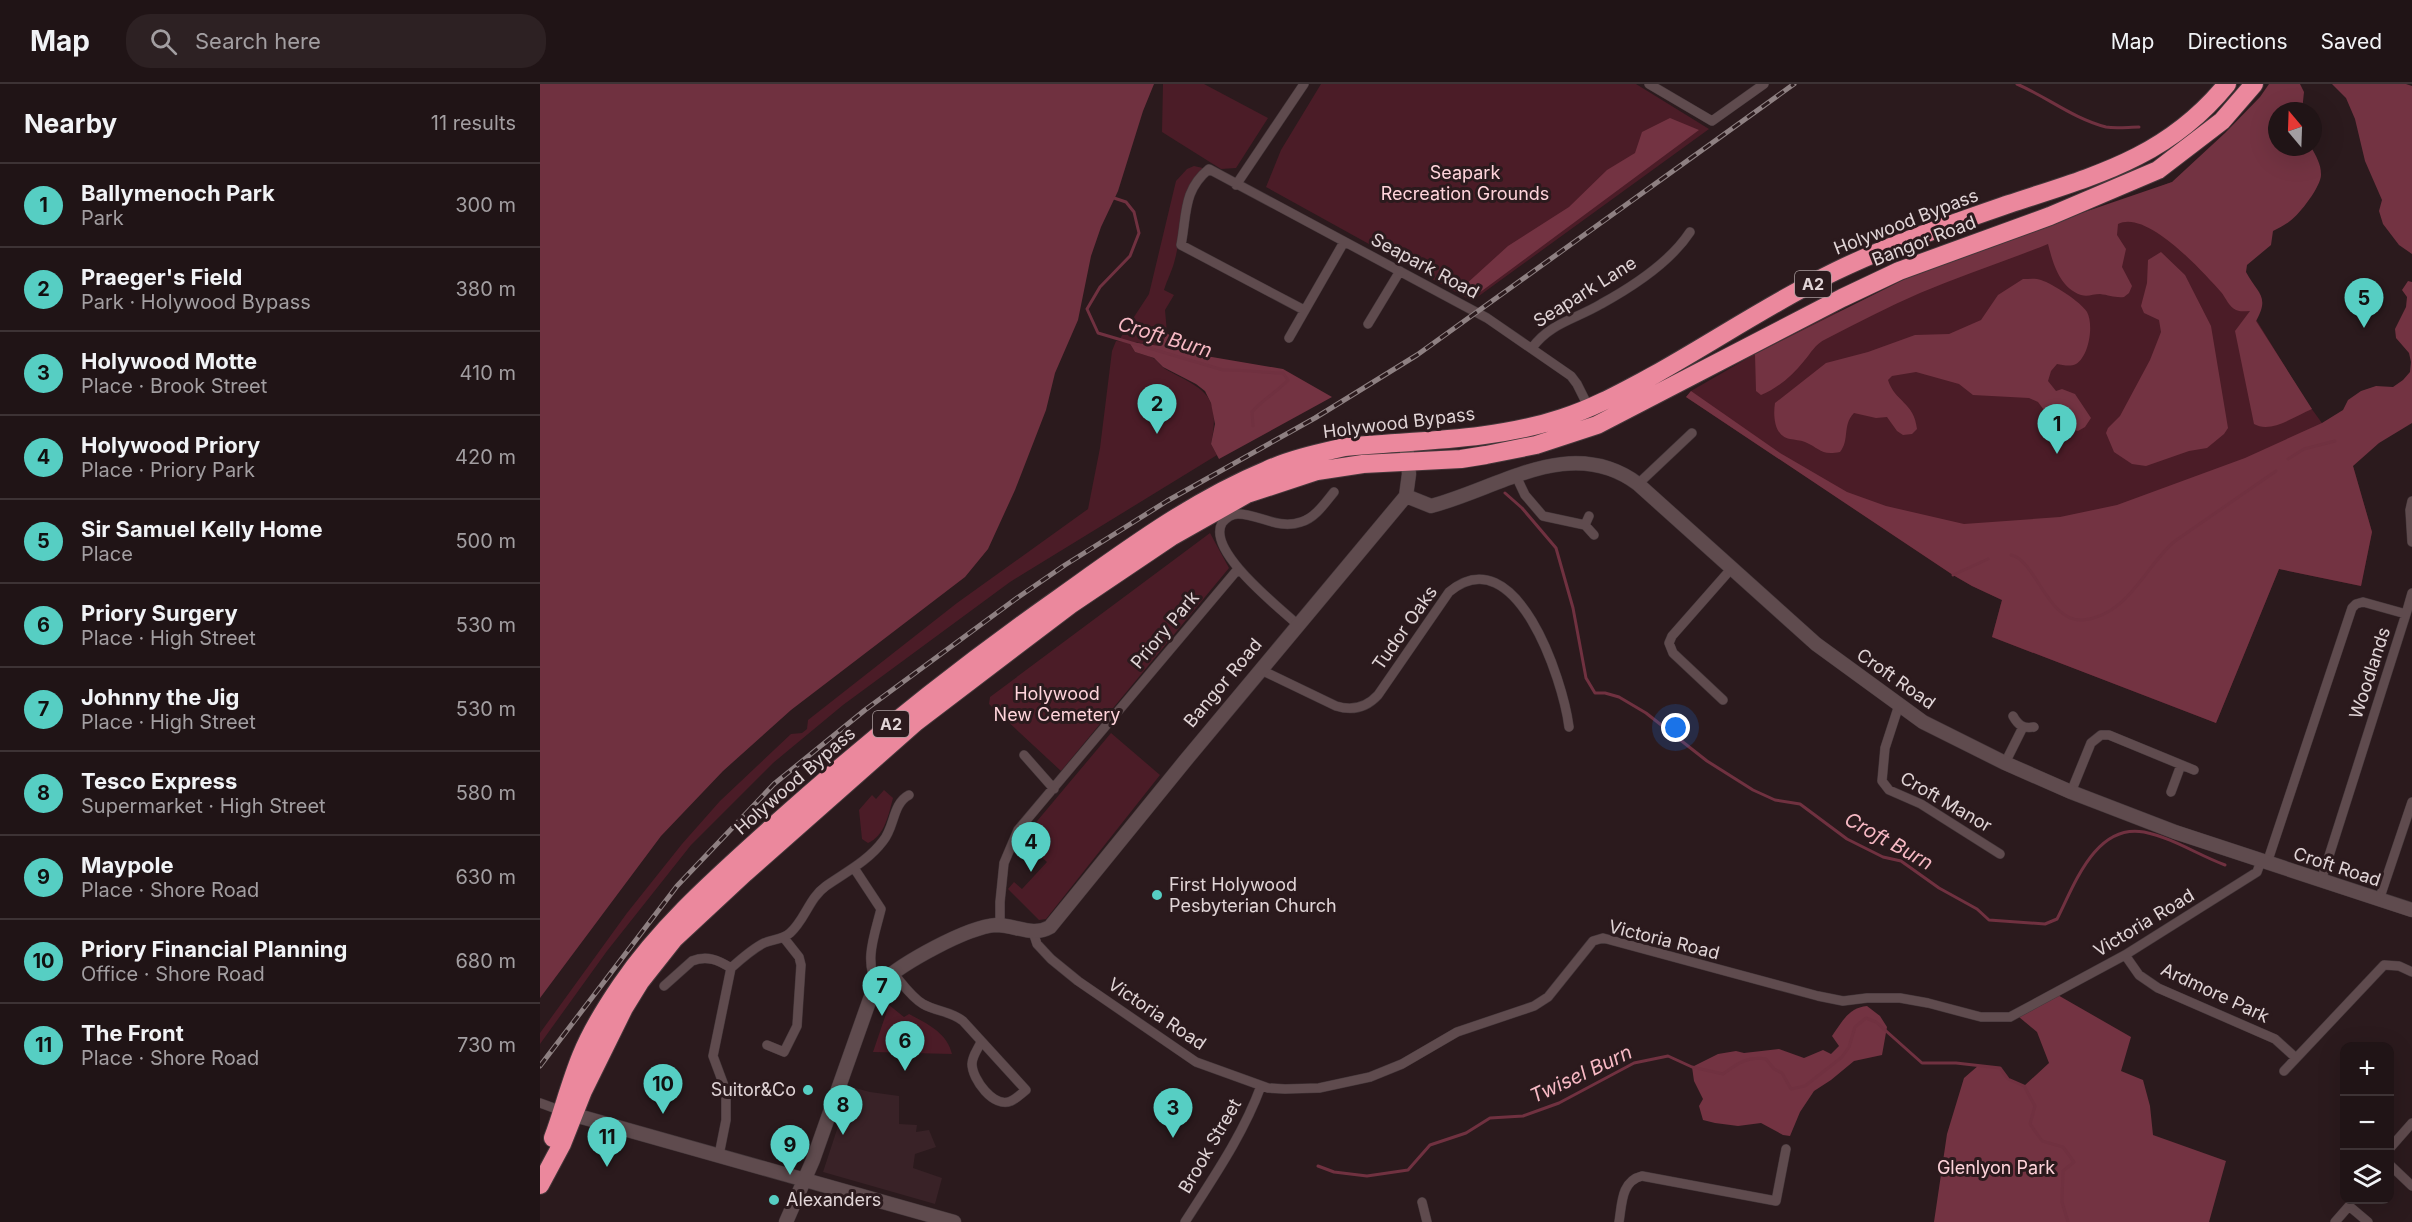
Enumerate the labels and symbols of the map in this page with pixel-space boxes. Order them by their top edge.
north arrow [2268,102,2322,156]
park label: Seapark Recreation Grounds [1381,162,1549,204]
street label: Holywood Bypass [1831,184,1981,259]
street label: Bangor Road [1869,211,1979,270]
street label: Seapark Road [1368,228,1483,303]
street label: Seapark Lane [1530,252,1640,331]
road number: A2 [1795,271,1831,297]
pin: 5 [2344,278,2384,328]
water label: Croft Burn [1115,311,1215,363]
pin: 2 [1138,384,1176,434]
street label: Holywood Bypass [1322,403,1476,442]
pin: 1 [2038,404,2077,454]
street label: Tudor Oaks [1368,582,1441,674]
street label: Priory Park [1126,587,1203,673]
street label: Woodlands [2345,624,2394,721]
street label: Bangor Road [1179,634,1266,731]
street label: Croft Road [1853,644,1940,713]
park label: Holywood New Cemetery [994,683,1120,725]
road number: A2 [873,711,909,737]
your location [1661,713,1690,742]
street label: Holywood Bypass [730,723,859,839]
street label: Croft Manor [1897,767,1996,836]
water label: Croft Burn [1841,807,1937,875]
pin: 4 [1012,822,1050,872]
street label: Croft Road [2291,843,2384,891]
place label: First Holywood Pesbyterian Church [1169,874,1337,916]
street label: Victoria Road [2090,884,2198,961]
marker: First Holywood Pesbyterian Church [1150,888,1164,902]
street label: Victoria Road [1606,916,1722,963]
street label: Ardmore Park [2158,958,2273,1027]
pin: 7 [862,966,902,1016]
street label: Victoria Road [1104,973,1210,1054]
pin: 6 [886,1022,925,1071]
water label: Twisel Burn [1526,1040,1636,1108]
pin: 10 [644,1064,682,1114]
place label: Suitor&Co [711,1079,796,1100]
marker: Suitor&Co [801,1083,815,1097]
pin: 8 [824,1086,862,1135]
pin: 3 [1154,1088,1192,1138]
street label: Brook Street [1174,1095,1245,1197]
pin: 11 [588,1118,626,1167]
pin: 9 [770,1126,810,1175]
park label: Glenlyon Park [1937,1157,2055,1178]
place label: Alexanders [786,1189,881,1210]
marker: Alexanders [767,1193,781,1207]

